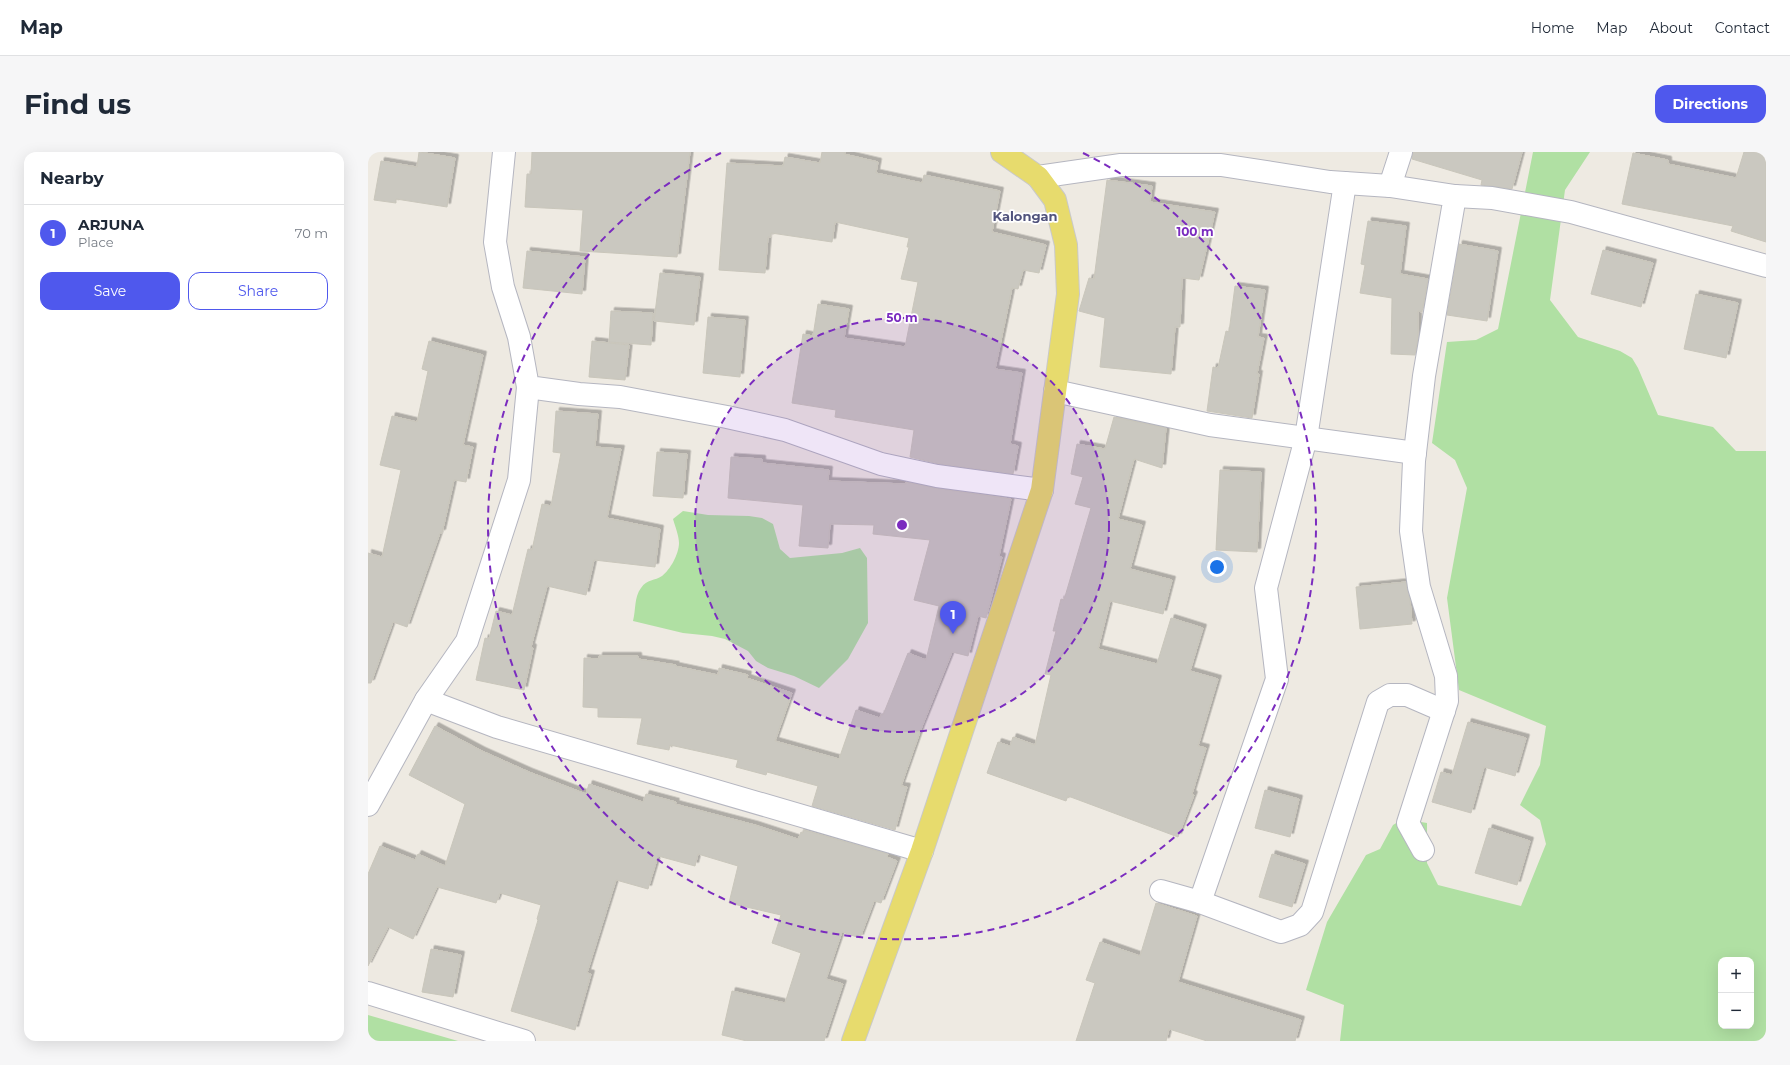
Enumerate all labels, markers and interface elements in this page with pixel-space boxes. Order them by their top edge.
text: Map [20,16,63,39]
text: Home [1531,19,1574,37]
text: Map [1596,19,1627,37]
text: About [1649,19,1693,37]
text: Contact [1715,19,1770,37]
button: Directions [1655,85,1766,123]
text: Find us [24,87,131,121]
text: Nearby [40,168,104,188]
district label: Kalongan [992,208,1058,224]
text: ARJUNA [78,215,144,234]
text: 100 m [1177,224,1213,239]
text: 1 [50,225,56,241]
text: 70 m [295,225,328,241]
text: Place [78,234,114,250]
button: Save [40,272,180,310]
button: Share [188,272,328,310]
text: 50 m [886,310,918,325]
centre of rings [895,518,909,532]
your location [1207,557,1227,577]
pin: 1 [940,601,966,634]
map controls [1718,957,1754,1029]
button: + [1718,957,1754,993]
button: − [1718,993,1754,1029]

